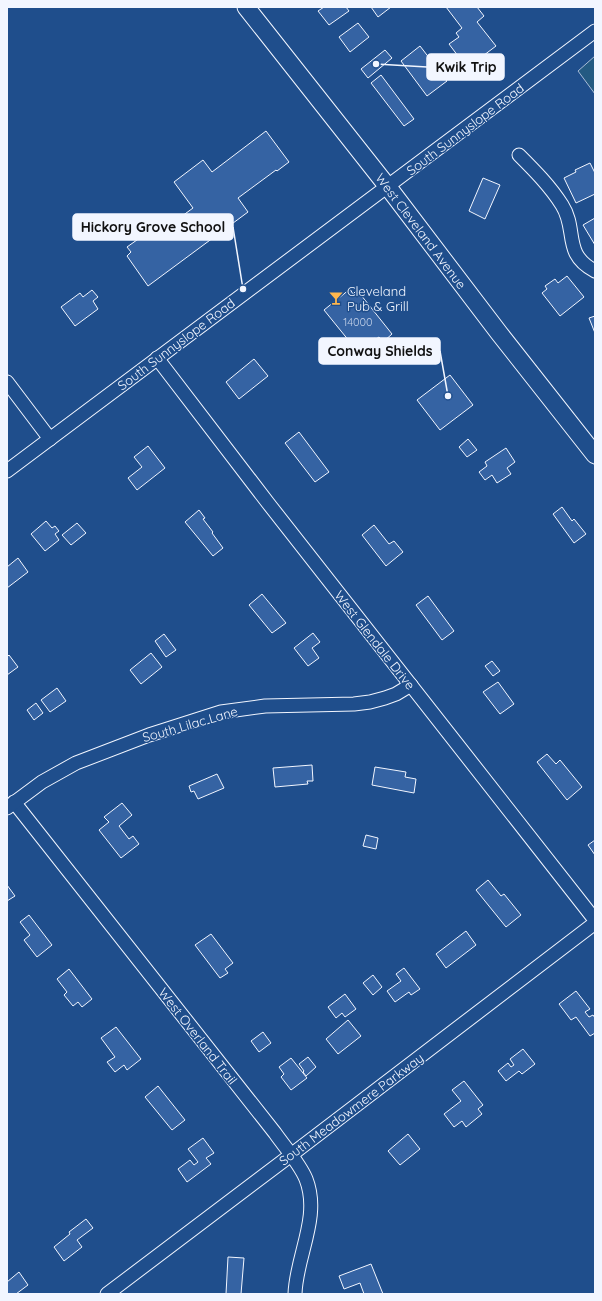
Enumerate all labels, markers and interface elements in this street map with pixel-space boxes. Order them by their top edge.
callout: Kwik Trip [427,54,504,80]
text: Kwik Trip [435,58,497,76]
street label: South Sunnyslope Road [403,80,527,178]
street label: West Cleveland Avenue [372,170,470,292]
callout: Hickory Grove School [73,214,233,240]
text: Hickory Grove School [81,218,225,236]
place label: Cleveland Pub & Grill [347,283,409,314]
bar icon: Cleveland Pub & Grill [328,290,344,306]
street label: South Sunnyslope Road [114,295,238,393]
house number: 14000 [343,315,373,329]
callout: Conway Shields [319,338,440,364]
text: Conway Shields [328,342,433,360]
street label: West Glendale Drive [331,587,419,693]
street label: South Lilac Lane [140,703,240,745]
street label: West Overland Trail [155,984,241,1088]
street label: South Meadowmere Parkway [276,1049,426,1169]

